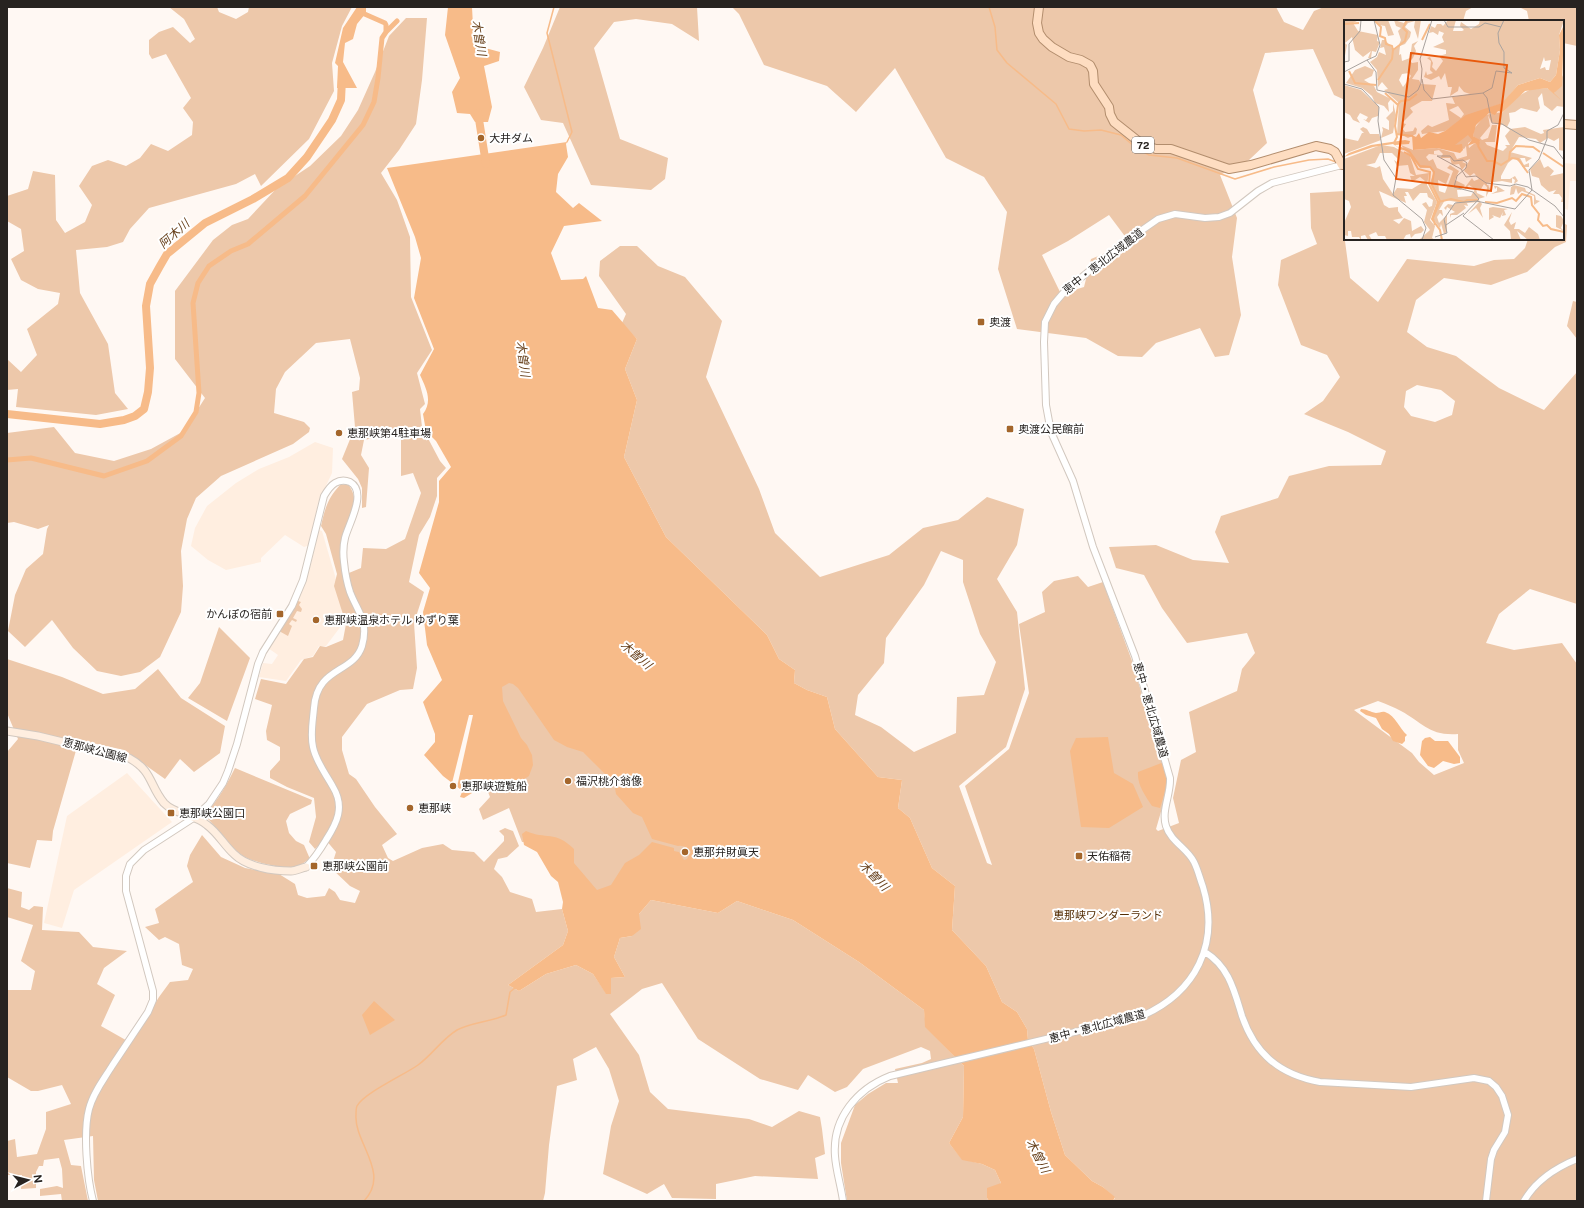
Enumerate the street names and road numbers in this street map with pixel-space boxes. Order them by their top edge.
road number: 72 [1132,137,1154,153]
street label: 恵中・恵北広域農道 [1060,226,1146,296]
street label: 恵中・恵北広域農道 [1132,661,1170,759]
street label: 恵那峡公園線 [62,736,128,764]
street label: 恵中・恵北広域農道 [1048,1007,1146,1045]

